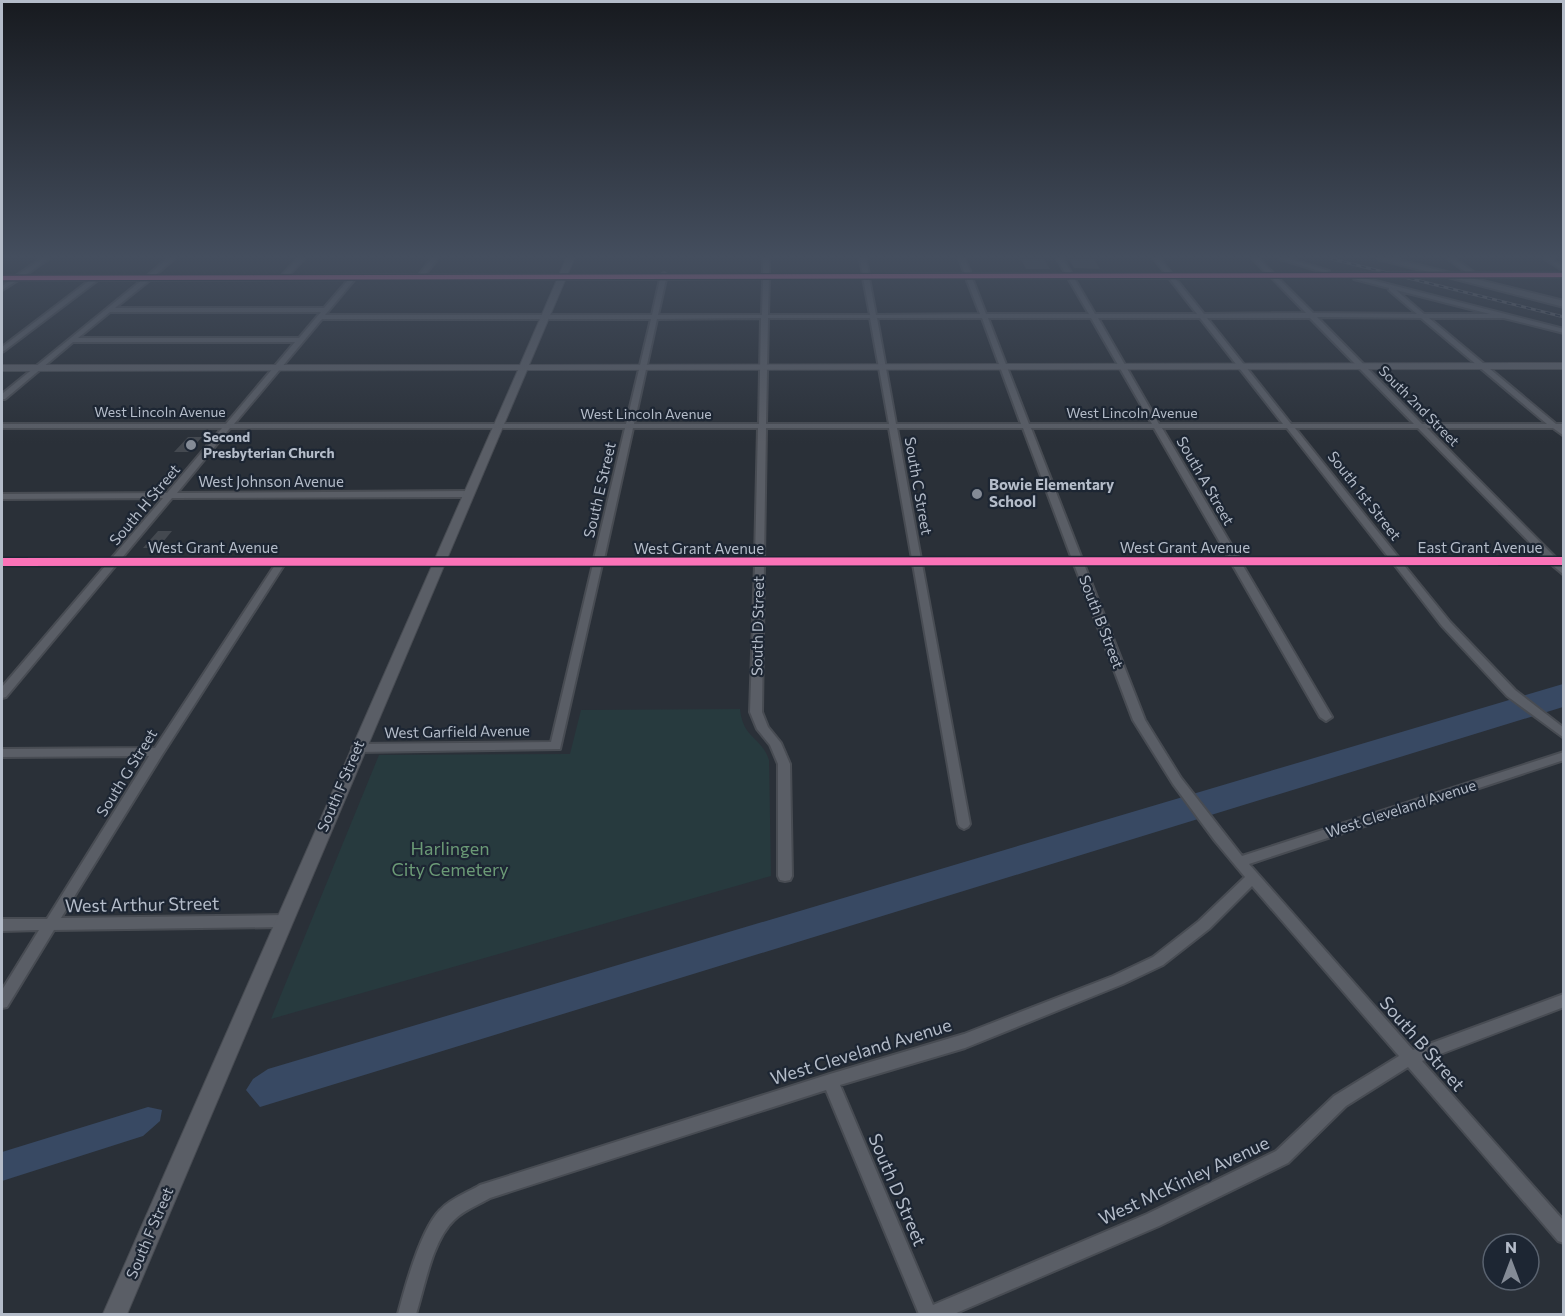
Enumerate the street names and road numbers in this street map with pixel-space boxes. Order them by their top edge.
street label: South 2nd Street [1376,362,1463,450]
street label: West Lincoln Avenue [94,403,226,420]
street label: West Lincoln Avenue [1066,404,1198,421]
street label: West Lincoln Avenue [580,405,712,422]
street label: South A Street [1173,433,1239,528]
street label: South C Street [901,435,936,536]
street label: South E Street [579,440,619,540]
street label: South 1st Street [1324,447,1405,544]
street label: South H Street [105,460,183,549]
street label: West Johnson Avenue [198,472,344,490]
street label: West Grant Avenue [148,538,278,556]
street label: West Grant Avenue [1120,538,1250,556]
street label: East Grant Avenue [1418,538,1543,556]
street label: West Grant Avenue [634,539,764,557]
street label: South B Street [1076,572,1128,671]
street label: South D Street [747,576,767,676]
street label: West Garfield Avenue [384,721,530,741]
street label: South G Street [92,725,160,820]
street label: South F Street [313,737,367,834]
street label: West Cleveland Avenue [1323,775,1478,841]
street label: West Arthur Street [65,892,219,916]
street label: South B Street [1376,991,1470,1095]
street label: West Cleveland Avenue [767,1013,954,1089]
street label: South D Street [864,1130,932,1249]
street label: West McKinley Avenue [1095,1131,1272,1229]
street label: South F Street [122,1184,176,1281]

